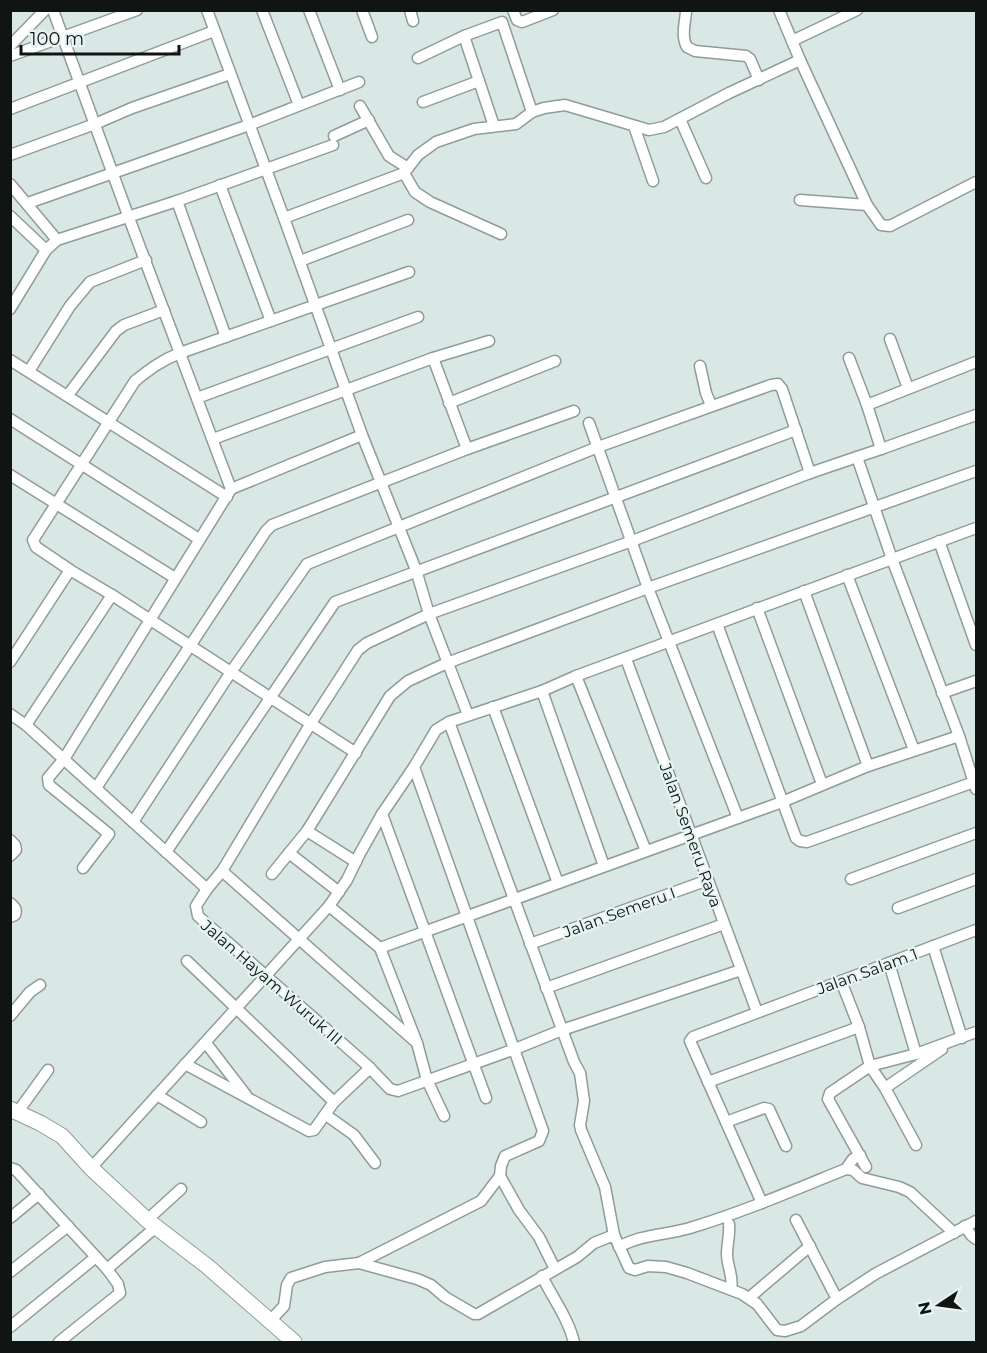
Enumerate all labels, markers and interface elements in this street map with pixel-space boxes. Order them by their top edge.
scale bar [21,18,178,56]
text: 100 m [30,28,84,50]
street label: Jalan Semeru Raya [655,759,725,910]
street label: Jalan Semeru I [559,883,678,942]
street label: Jalan Hayam Wuruk III [196,915,346,1049]
street label: Jalan Salam 1 [813,944,920,999]
north arrow [909,1275,969,1335]
text: N [914,1300,936,1317]

